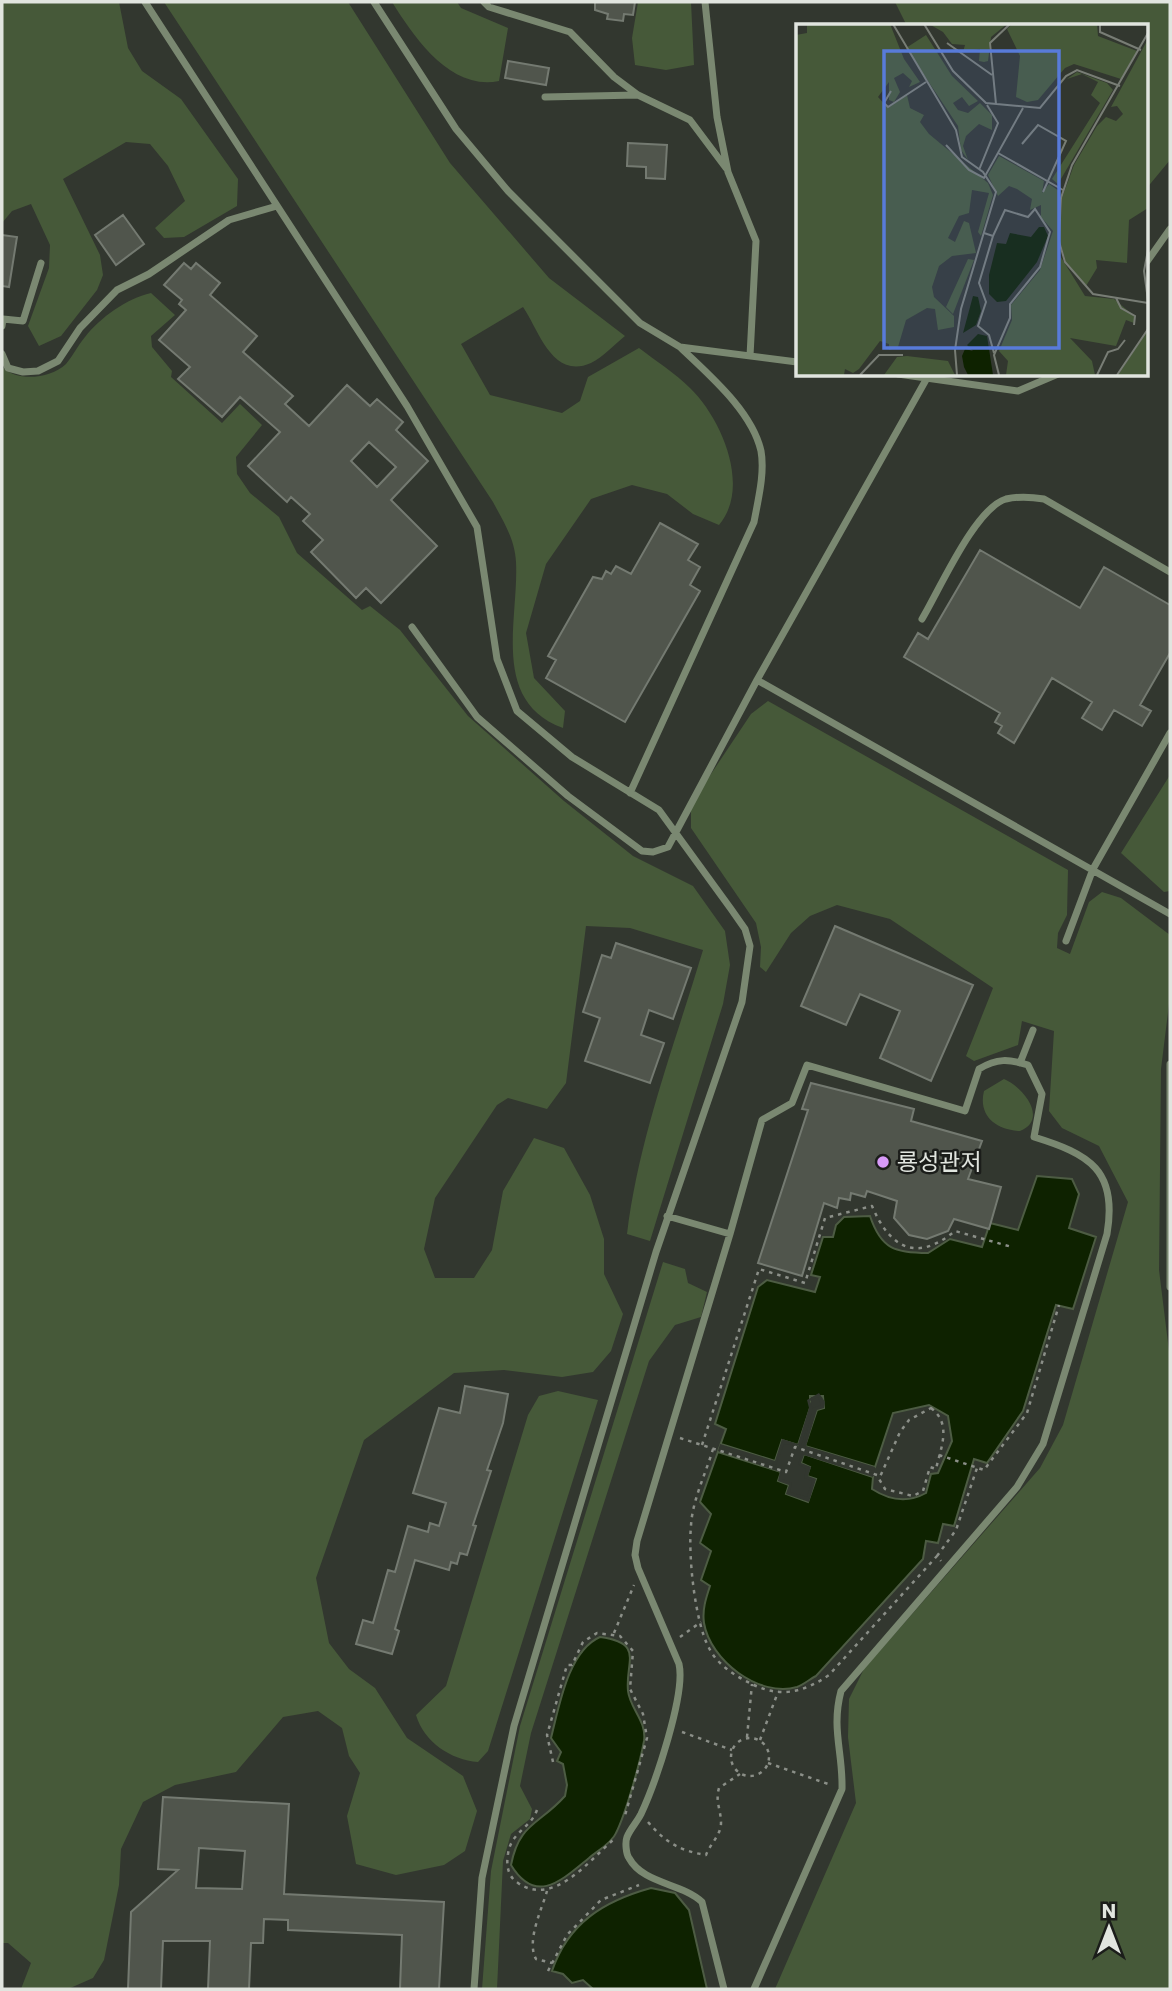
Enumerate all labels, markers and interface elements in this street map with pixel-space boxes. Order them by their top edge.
inset map [796,24,1148,376]
place label: 룡성관저 [897,1146,982,1178]
marker: 룡성관저 [875,1154,891,1170]
north arrow [1074,1893,1144,1963]
text: N [1102,1898,1116,1925]

